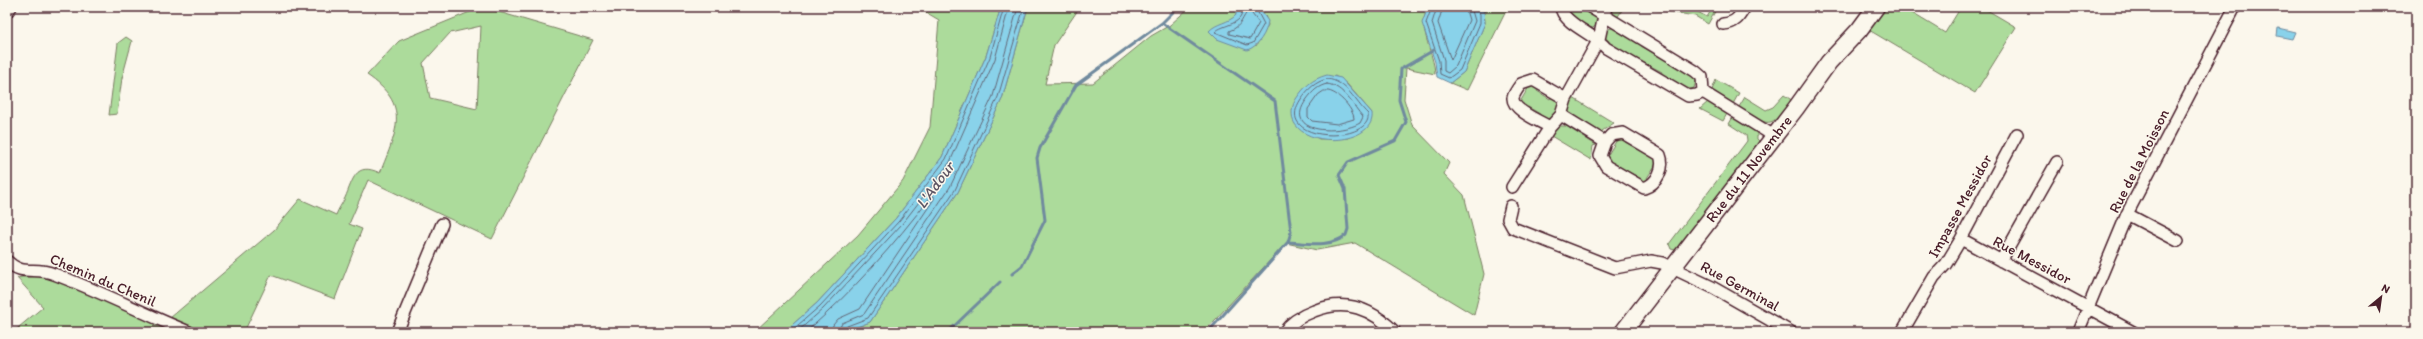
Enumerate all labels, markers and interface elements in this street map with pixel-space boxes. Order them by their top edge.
street label: Rue de la Moisson [2105,106,2173,216]
street label: Rue du 11 Novembre [1702,112,1796,226]
street label: Impasse Messidor [1924,151,1996,261]
water label: L'Adour [912,156,959,212]
street label: Rue Messidor [1990,232,2074,288]
street label: Chemin du Chenil [47,249,160,311]
street label: Rue Germinal [1697,257,1783,315]
north arrow [2361,277,2401,317]
text: N [2379,281,2392,296]

